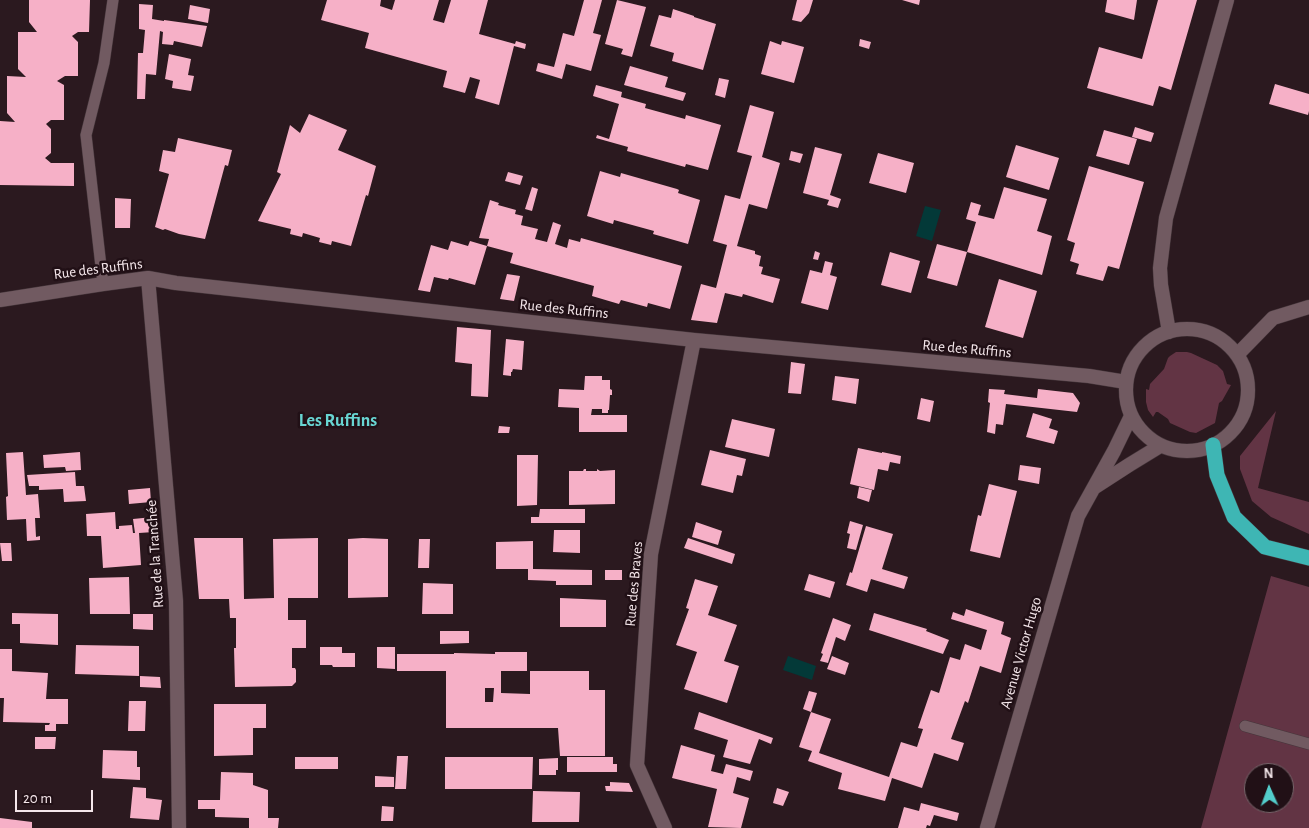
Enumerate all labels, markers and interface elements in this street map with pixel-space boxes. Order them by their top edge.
street label: Rue des Ruffins [53,255,143,283]
street label: Rue des Ruffins [519,295,609,323]
street label: Rue des Ruffins [922,336,1012,362]
district label: Les Ruffins [299,410,377,432]
street label: Rue de la Tranchée [142,499,168,609]
street label: Rue des Braves [621,541,647,627]
street label: Avenue Victor Hugo [996,595,1046,711]
north arrow [1244,763,1294,813]
text: N [1263,767,1274,781]
scale bar [18,780,95,812]
text: 20 m [23,791,52,806]

